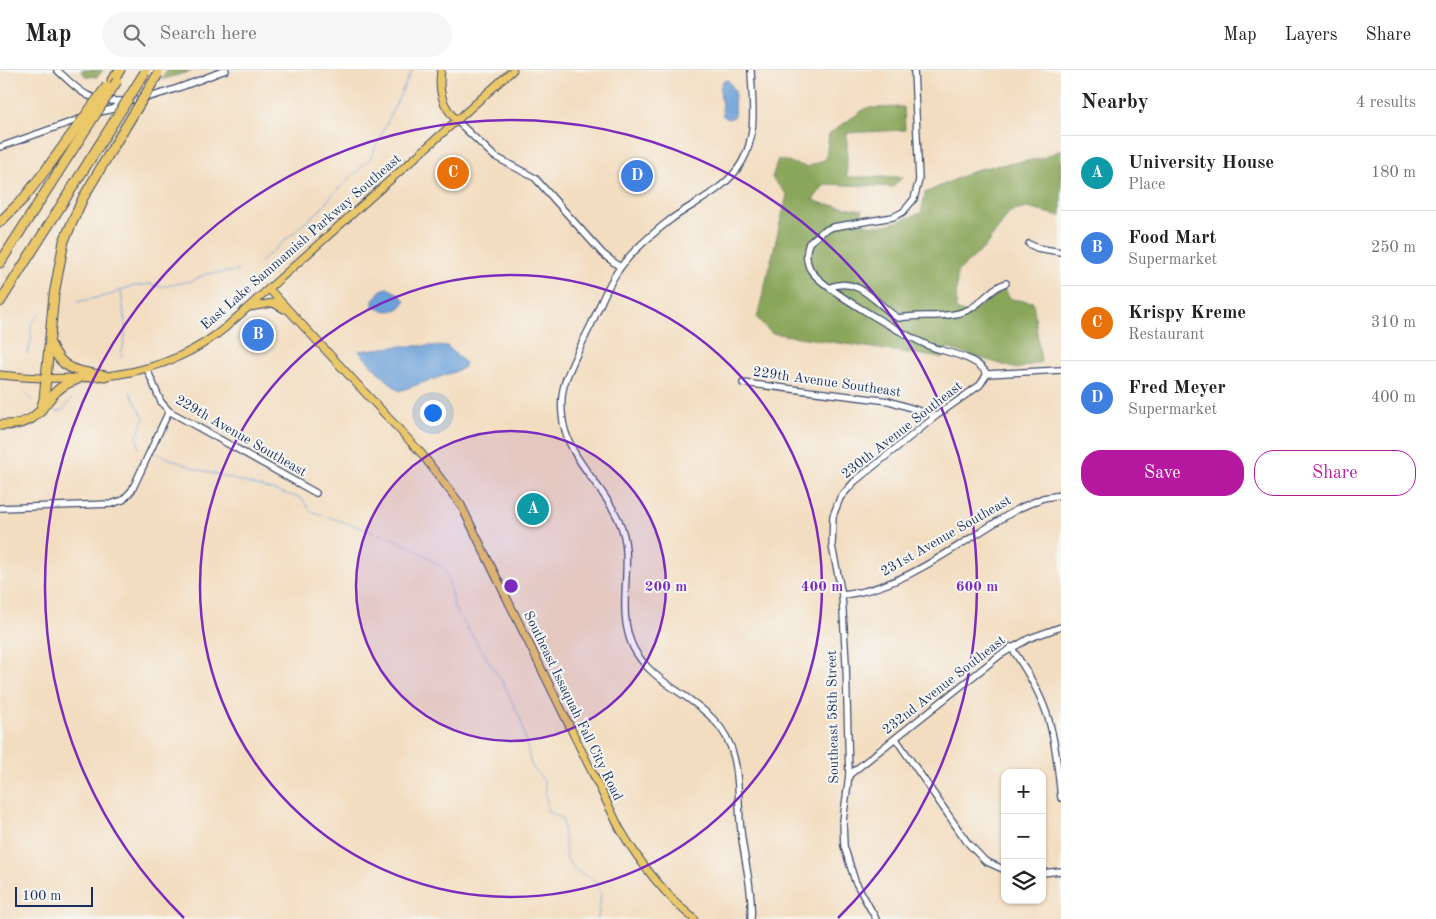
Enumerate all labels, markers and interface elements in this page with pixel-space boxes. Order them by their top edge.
search box [102,12,452,57]
icon: search [120,21,148,49]
text: Map [25,23,72,47]
text: Search here [160,25,257,44]
text: Map [1223,26,1257,44]
text: Layers [1285,26,1337,44]
text: Share [1365,26,1411,44]
text: Nearby [1081,92,1149,113]
text: 4 results [1356,95,1416,111]
street label: East Lake Sammamish Parkway Southeast [198,151,404,333]
pin: C [437,154,469,192]
text: University House [1128,154,1274,173]
pin: D [621,157,653,195]
text: A [1091,165,1103,181]
text: 180 m [1371,165,1416,181]
text: Place [1128,177,1165,193]
text: Food Mart [1128,229,1216,248]
text: B [1091,240,1103,256]
text: 250 m [1371,240,1416,256]
text: Supermarket [1128,252,1217,268]
text: Krispy Kreme [1128,304,1246,323]
text: C [1092,315,1102,331]
text: 310 m [1371,315,1416,331]
pin: B [242,316,274,354]
text: Restaurant [1128,327,1205,343]
street label: 229th Avenue Southeast [752,365,902,399]
street label: 230th Avenue Southeast [839,379,965,481]
text: Fred Meyer [1128,379,1226,398]
text: D [1091,390,1103,406]
text: 400 m [1371,390,1416,406]
street label: 229th Avenue Southeast [173,393,309,479]
your location [420,400,446,426]
text: Supermarket [1128,402,1217,418]
button: Save [1081,450,1244,496]
button: Share [1254,450,1416,496]
pin: A [517,490,549,528]
street label: 231st Avenue Southeast [879,493,1013,579]
centre of rings [502,577,520,595]
text: 200 m [645,580,687,595]
text: 400 m [801,580,843,595]
text: 600 m [956,580,998,595]
street label: Southeast Issaquah Fall City Road [521,609,625,803]
street label: 232nd Avenue Southeast [880,633,1008,737]
street label: Southeast 58th Street [825,650,841,784]
map controls [1001,769,1046,904]
button: + [1001,769,1046,814]
button: − [1001,814,1046,859]
button: layers [1001,859,1046,904]
scale bar [15,884,92,907]
text: 100 m [22,889,61,903]

